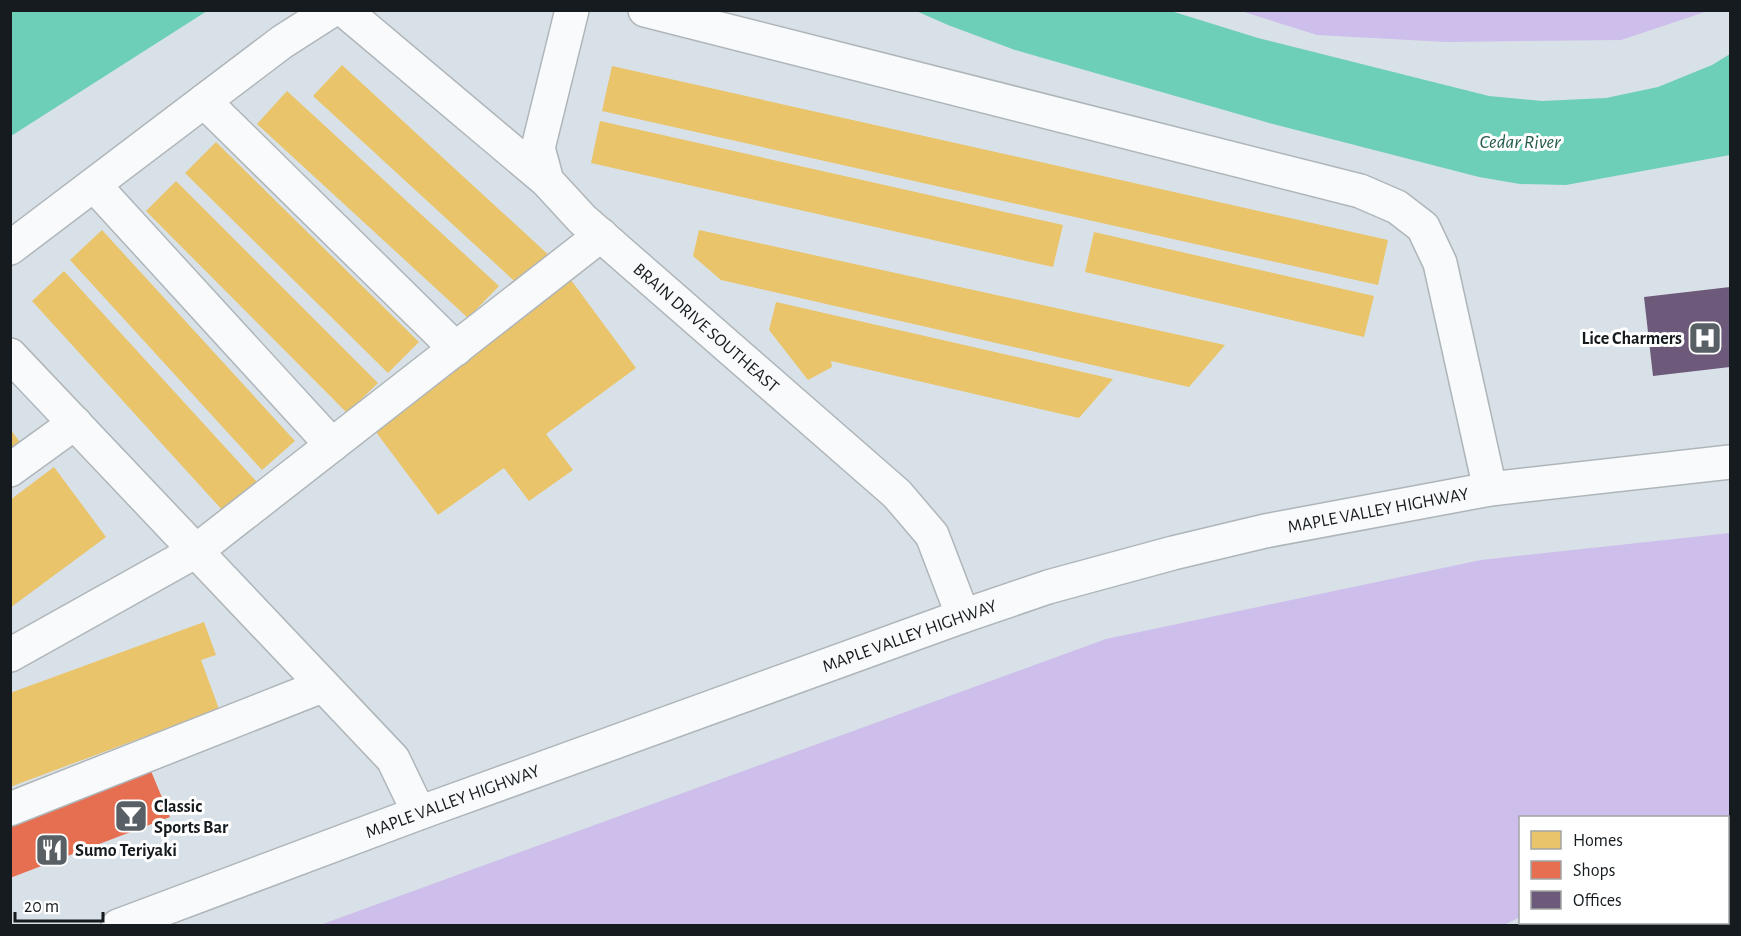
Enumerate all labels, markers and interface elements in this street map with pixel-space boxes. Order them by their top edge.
water label: Cedar River [1479,132,1561,152]
street label: BRAIN DRIVE SOUTHEAST [629,260,782,397]
hospital icon: Lice Charmers [1687,320,1723,356]
place label: Lice Charmers [1581,330,1682,348]
street label: MAPLE VALLEY HIGHWAY [1286,485,1471,537]
street label: MAPLE VALLEY HIGHWAY [820,597,1000,676]
street label: MAPLE VALLEY HIGHWAY [363,762,543,842]
bar icon: Classic Sports Bar [113,798,149,834]
place label: Classic Sports Bar [154,798,229,837]
legend [1519,816,1729,924]
restaurant icon: Sumo Teriyaki [34,832,70,868]
text: Homes [1573,832,1623,850]
place label: Sumo Teriyaki [75,842,177,860]
text: Shops [1573,862,1615,880]
scale bar [15,885,104,923]
text: Offices [1573,892,1622,910]
text: 20 m [24,898,59,916]

